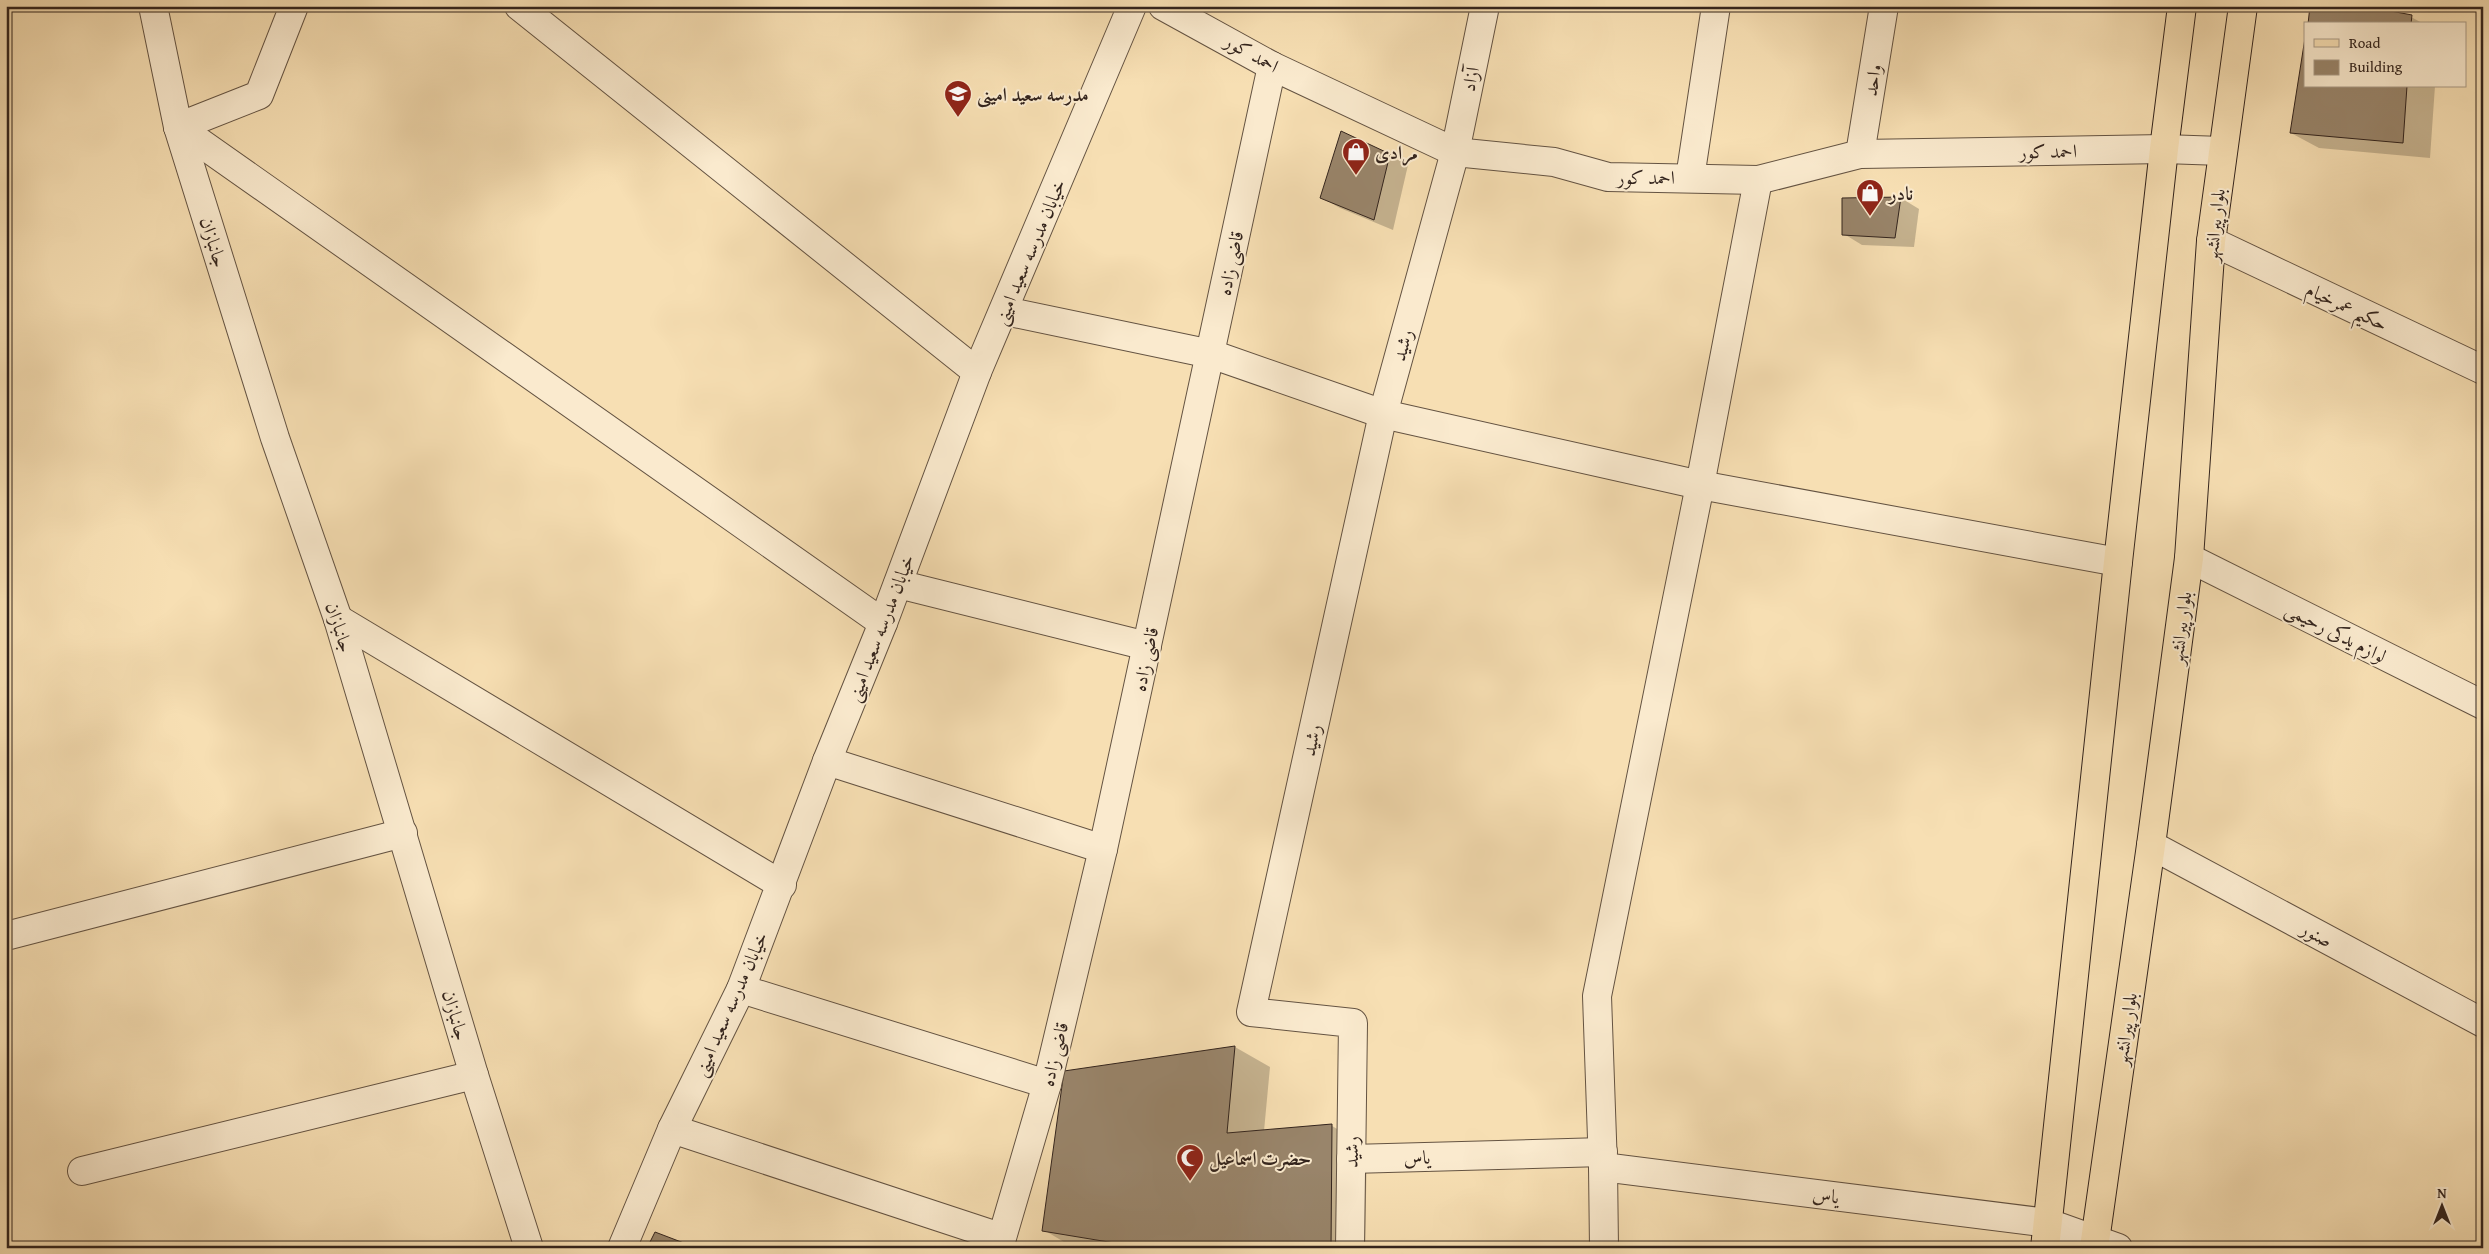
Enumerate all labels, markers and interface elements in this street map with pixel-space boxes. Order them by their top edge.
legend [2304,22,2466,88]
street label: احمد کور [1218,26,1284,79]
text: Road [2349,32,2380,53]
text: Building [2349,56,2403,77]
street label: آزاد [1454,62,1487,94]
street label: واحد [1856,62,1888,98]
school or university icon: مدرسه سعید امینی [943,79,973,118]
place label: مدرسه سعید امینی [977,80,1089,108]
street label: احمد کور [2017,136,2077,166]
shop icon: مرادی [1341,137,1371,176]
place label: مرادی [1375,138,1418,166]
street label: احمد کور [1615,163,1675,191]
street label: خیابان مدرسه سعید امینی [986,175,1072,329]
shop icon: نادر [1855,178,1885,217]
place label: نادر [1887,179,1913,207]
street label: بلوار پیرانشهر [2196,187,2232,265]
street label: جانبازان [193,213,235,271]
street label: قاضی زاده [1210,228,1250,298]
street label: حکیم عمرخیام [2299,275,2393,343]
street label: رشید [1384,326,1420,364]
street label: خیابان مدرسه سعید امینی [839,550,921,706]
street label: بلوار پیرانشهر [2161,590,2198,668]
street label: لوازم یدکی رحیمی [2279,594,2392,672]
street label: جانبازان [319,598,361,656]
street label: قاضی زاده [1125,624,1165,694]
street label: رشید [1294,721,1328,759]
street label: صنور [2295,913,2338,954]
street label: خیابان مدرسه سعید امینی [685,927,775,1081]
street label: جانبازان [435,987,477,1043]
street label: بلوار پیرانشهر [2106,991,2144,1069]
street label: قاضی زاده [1033,1019,1075,1089]
street label: رشید [1337,1136,1365,1168]
street label: یاس [1403,1142,1432,1171]
mosque icon: حضرت اسماعیل [1175,1143,1205,1182]
place label: حضرت اسماعیل [1209,1144,1311,1172]
street label: یاس [1811,1179,1842,1211]
north arrow [2416,1182,2466,1232]
text: N [2437,1183,2447,1203]

